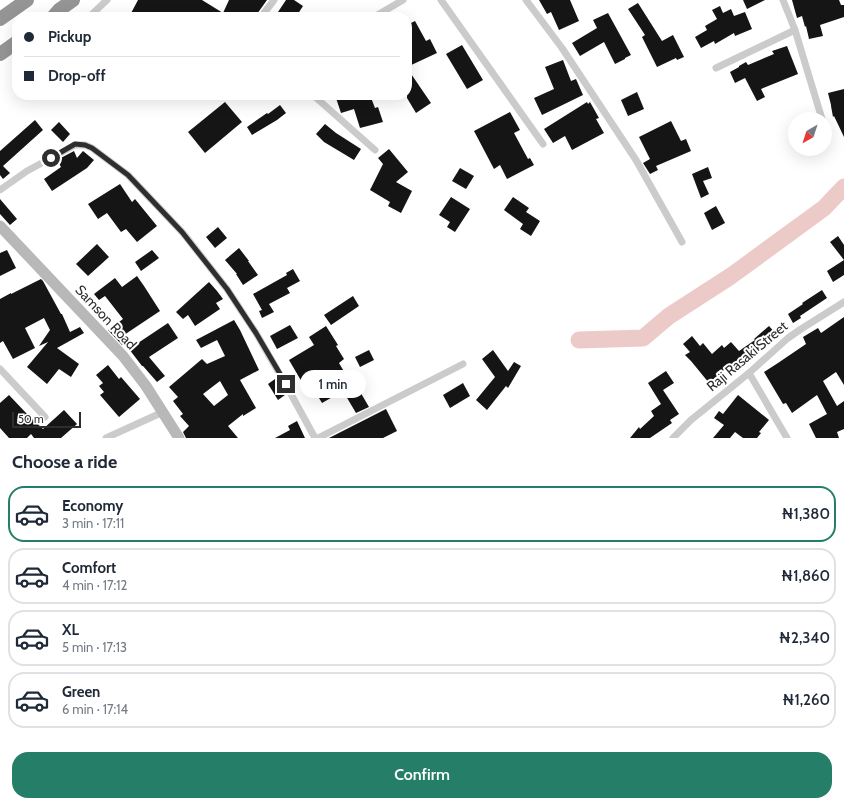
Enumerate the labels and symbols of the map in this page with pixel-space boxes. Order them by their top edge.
north arrow [788,112,832,156]
route start [42,149,60,167]
street label: Samson Road [71,281,141,353]
street label: Raji Rasaki Street [703,317,791,395]
callout: 1 min [300,370,366,398]
route end [277,375,295,393]
scale bar [12,410,81,429]

